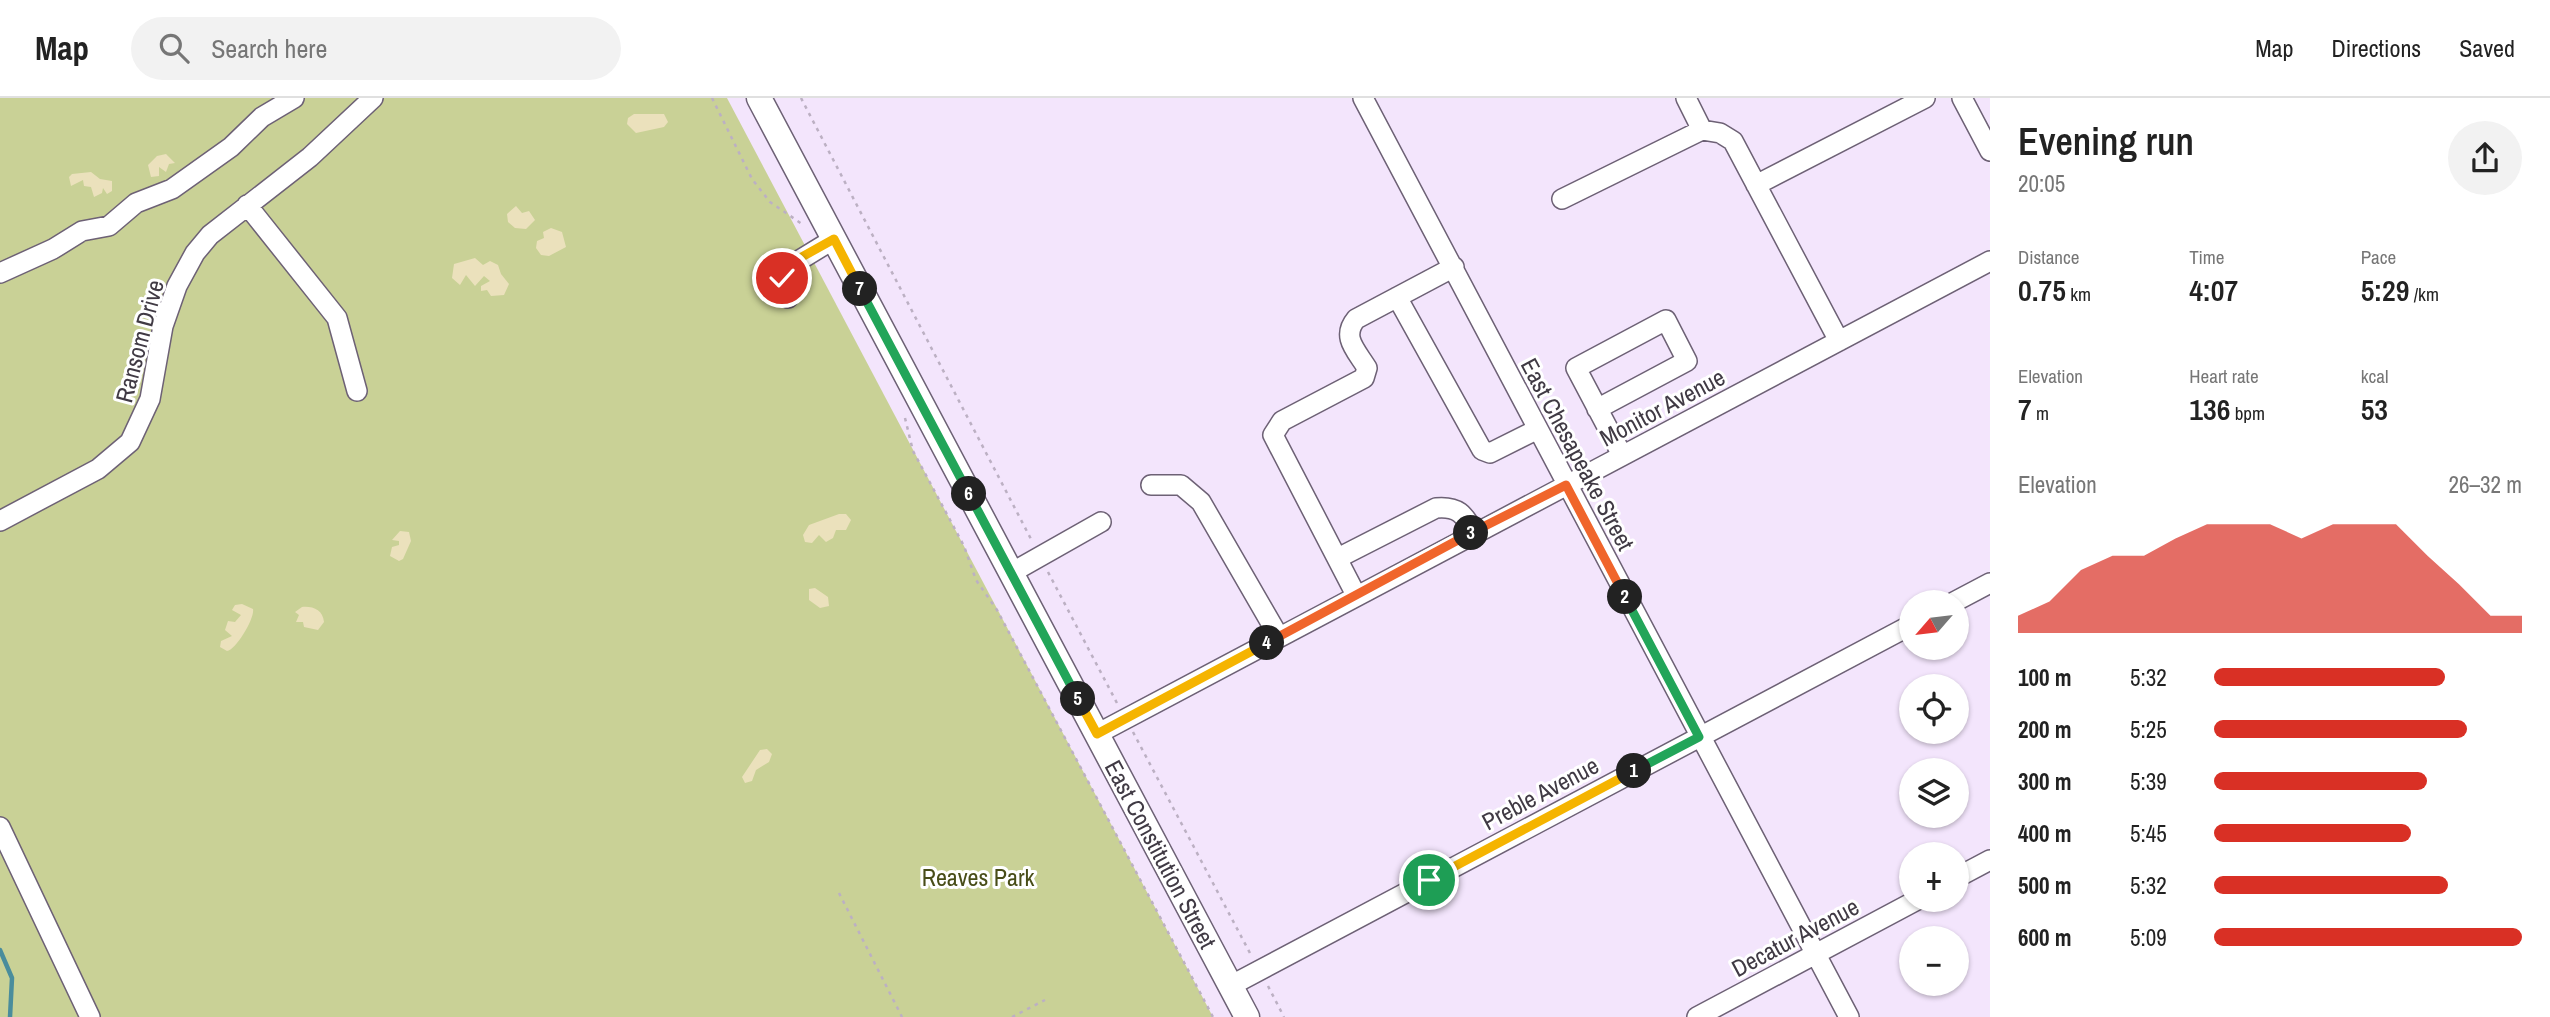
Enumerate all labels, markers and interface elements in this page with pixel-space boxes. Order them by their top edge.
search box [131,17,621,80]
text: Map [35,26,89,70]
icon: search [155,29,193,67]
text: Search here [211,31,327,66]
text: Map [2255,32,2293,64]
text: Directions [2331,32,2421,64]
text: Saved [2459,32,2515,64]
text: Evening run [2018,116,2194,167]
button: share [2448,121,2522,195]
text: 20:05 [2018,168,2065,199]
text: Distance [2018,244,2079,270]
text: Time [2189,244,2224,270]
text: Pace [2361,244,2396,270]
pin [752,248,812,308]
icon: check [763,259,801,297]
text: 0.75 [2018,270,2066,310]
text: 4:07 [2189,270,2238,310]
text: 5:29 [2361,270,2409,310]
pin: 7 [842,272,878,306]
text: 7 [855,275,864,301]
street label: Ransom Drive [107,276,171,406]
text: km [2066,281,2091,307]
text: /km [2409,281,2439,307]
street label: East Chesapeake Street [1514,352,1642,556]
street label: Monitor Avenue [1594,361,1730,453]
text: Elevation [2018,363,2083,389]
text: Heart rate [2189,363,2259,389]
text: kcal [2361,363,2388,389]
text: 7 [2018,389,2032,429]
text: 136 [2189,389,2230,429]
text: 53 [2361,389,2388,429]
text: m [2032,400,2049,426]
text: bpm [2230,400,2265,426]
text: Elevation [2018,469,2097,500]
text: 26–32 m [2449,469,2522,500]
pin: 6 [951,476,986,512]
text: 6 [964,480,973,506]
pin: 3 [1454,516,1488,550]
text: 3 [1466,519,1475,545]
pin: 2 [1608,580,1642,614]
text: 2 [1620,583,1629,609]
north arrow [1899,590,1969,660]
map controls [1899,590,1969,996]
pin: 4 [1250,626,1284,660]
text: 4 [1262,629,1271,655]
text: 100 m [2018,662,2071,693]
text: 5:32 [2130,662,2167,693]
button: locate [1899,674,1969,744]
pin: 5 [1060,682,1096,716]
text: 5 [1073,685,1082,711]
text: 200 m [2018,714,2071,745]
text: 5:25 [2130,714,2167,745]
street label: Preble Avenue [1476,749,1604,837]
street label: East Constitution Street [1098,754,1224,954]
pin: 1 [1616,754,1652,788]
text: 1 [1629,757,1638,783]
button: layers [1899,758,1969,828]
text: 300 m [2018,766,2071,797]
text: 5:39 [2130,766,2167,797]
text: 400 m [2018,818,2071,849]
text: 5:45 [2130,818,2167,849]
button: + [1899,842,1969,912]
pin [1399,850,1459,910]
park label: Reaves Park [922,861,1034,893]
icon: arrive [1410,861,1448,899]
text: 500 m [2018,870,2071,901]
text: 5:32 [2130,870,2167,901]
street label: Decatur Avenue [1726,890,1864,984]
text: 600 m [2018,922,2071,953]
text: 5:09 [2130,922,2167,953]
button: − [1899,926,1969,996]

